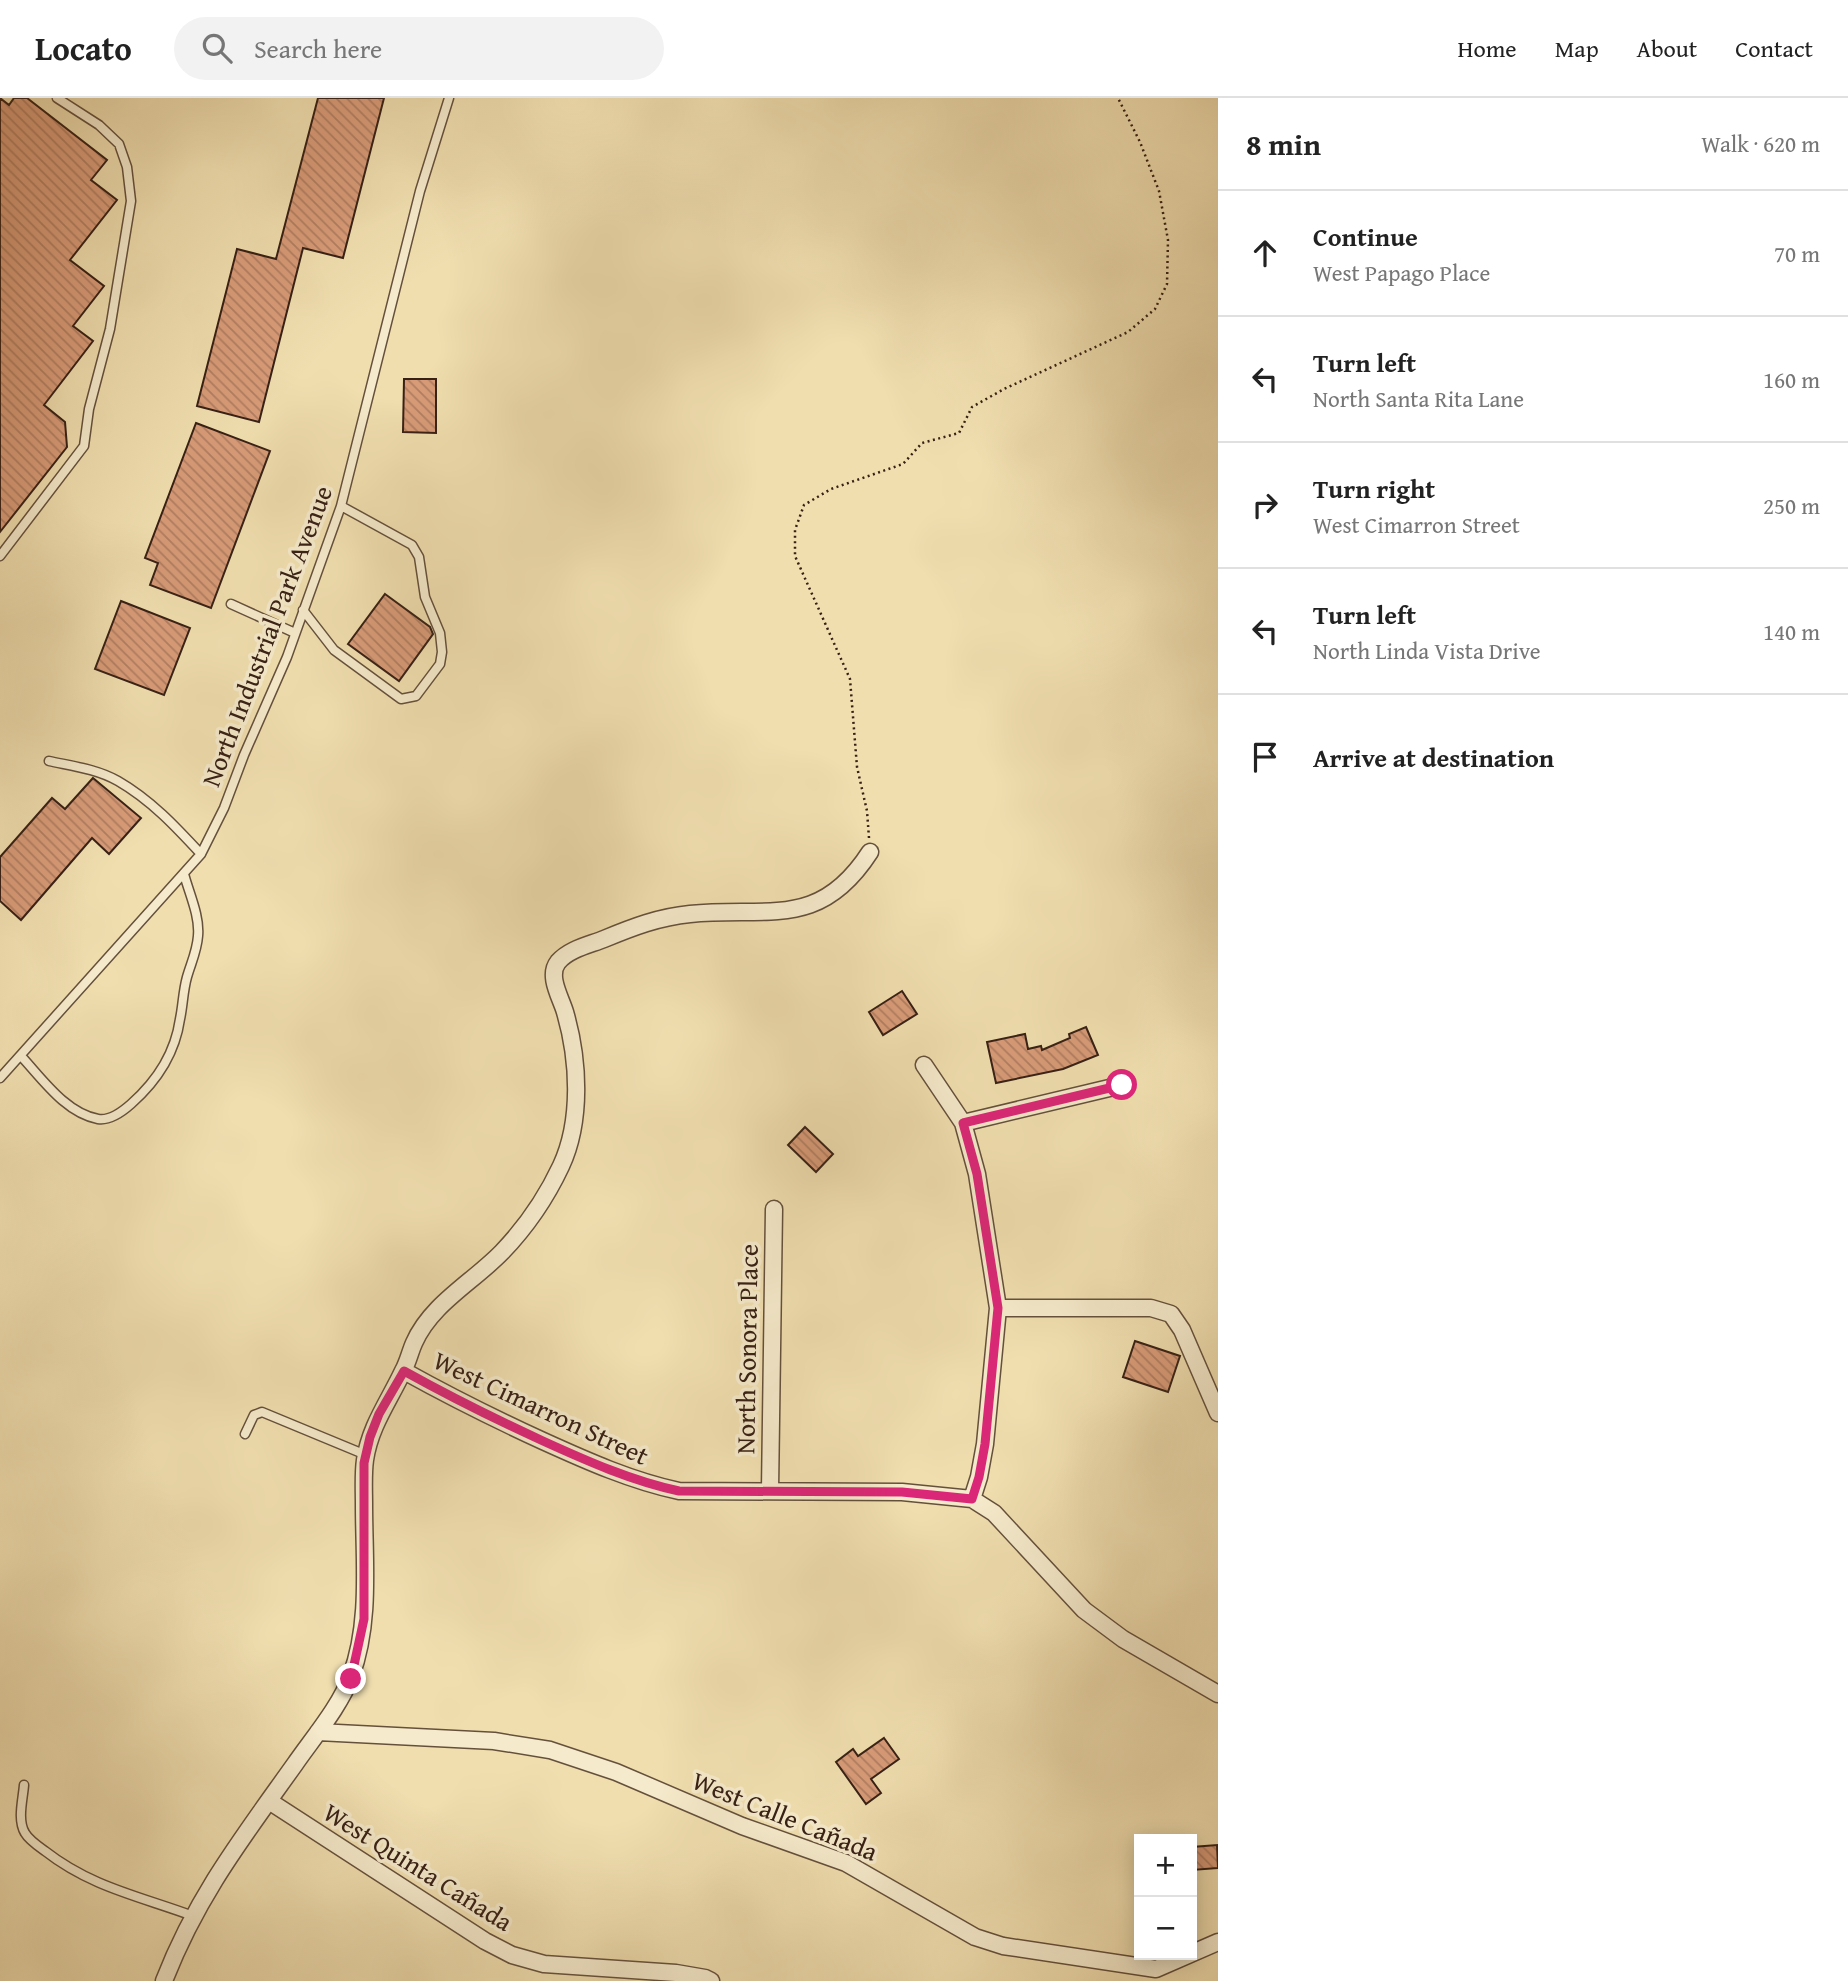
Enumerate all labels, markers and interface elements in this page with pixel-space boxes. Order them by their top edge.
search box [174,17,664,80]
text: Locato [35,24,132,72]
icon: search [198,29,236,67]
text: Search here [254,29,382,68]
text: Home [1458,31,1517,66]
text: Map [1555,31,1599,66]
text: About [1637,31,1697,66]
text: Contact [1735,31,1813,66]
text: 8 min [1246,122,1321,166]
text: Walk · 620 m [1701,127,1820,160]
text: Continue [1313,217,1418,256]
icon: ahead [1246,234,1284,272]
text: 70 m [1774,237,1820,270]
text: West Papago Place [1313,256,1490,289]
text: Turn left [1313,343,1416,382]
icon: left [1246,360,1284,398]
text: 160 m [1763,363,1820,396]
text: North Santa Rita Lane [1313,382,1524,415]
text: Turn right [1313,469,1435,508]
street label: North Industrial Park Avenue [191,480,342,792]
icon: right [1246,486,1284,524]
text: 250 m [1763,489,1820,522]
text: West Cimarron Street [1313,508,1520,541]
text: Turn left [1313,595,1416,634]
icon: left [1246,612,1284,650]
text: 140 m [1763,615,1820,648]
text: North Linda Vista Drive [1313,634,1540,667]
icon: arrive [1246,738,1284,776]
text: Arrive at destination [1313,738,1554,777]
route start [1106,1069,1137,1100]
street label: North Sonora Place [725,1244,768,1454]
street label: West Cimarron Street [427,1340,655,1475]
route end [335,1663,366,1694]
street label: West Calle Cañada [687,1761,884,1871]
street label: West Quinta Cañada [316,1793,521,1941]
map controls [1134,1834,1197,1960]
button: + [1134,1834,1197,1897]
button: − [1134,1897,1197,1960]

